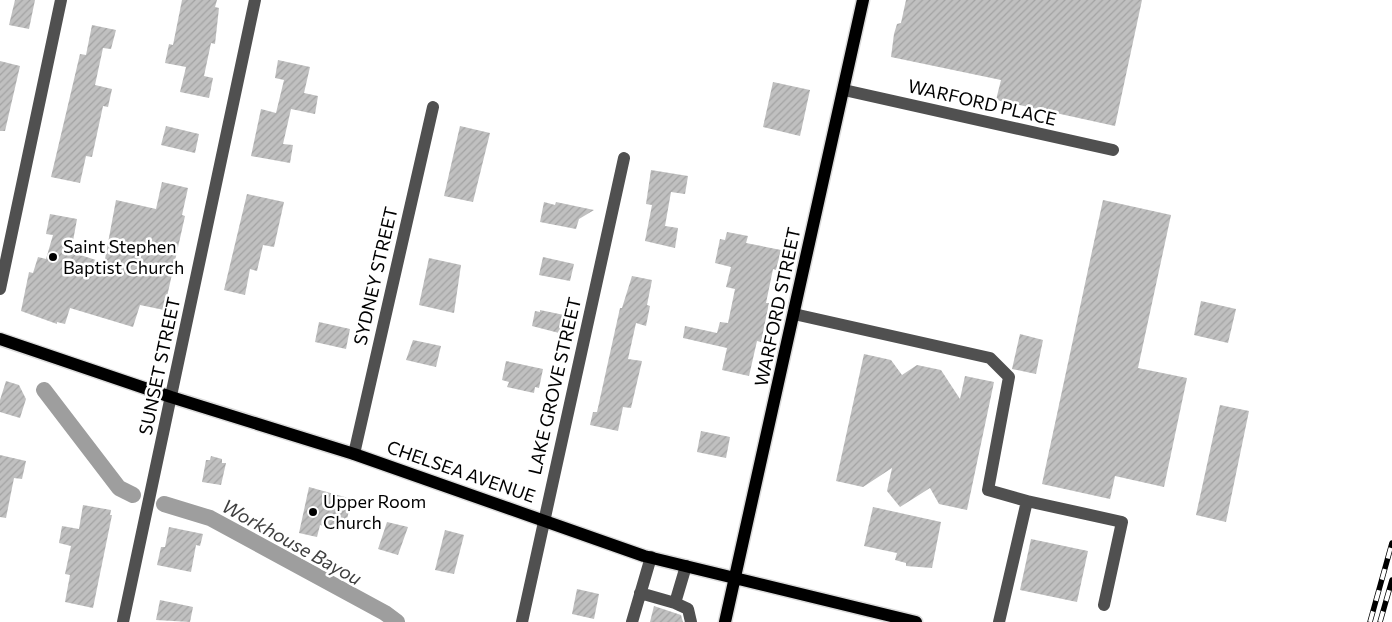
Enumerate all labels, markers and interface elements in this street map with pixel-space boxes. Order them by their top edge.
street label: WARFORD PLACE [906,74,1059,130]
street label: SYDNEY STREET [348,204,402,347]
street label: WARFORD STREET [749,225,805,388]
place label: Saint Stephen Baptist Church [63,235,184,278]
marker: Saint Stephen Baptist Church [47,251,59,263]
street label: SUNSET STREET [134,295,184,437]
street label: LAKE GROVE STREET [523,295,585,477]
street label: CHELSEA AVENUE [384,435,538,507]
place label: Upper Room Church [323,490,426,533]
water label: Workhouse Bayou [218,494,366,590]
marker: Upper Room Church [307,506,319,518]

